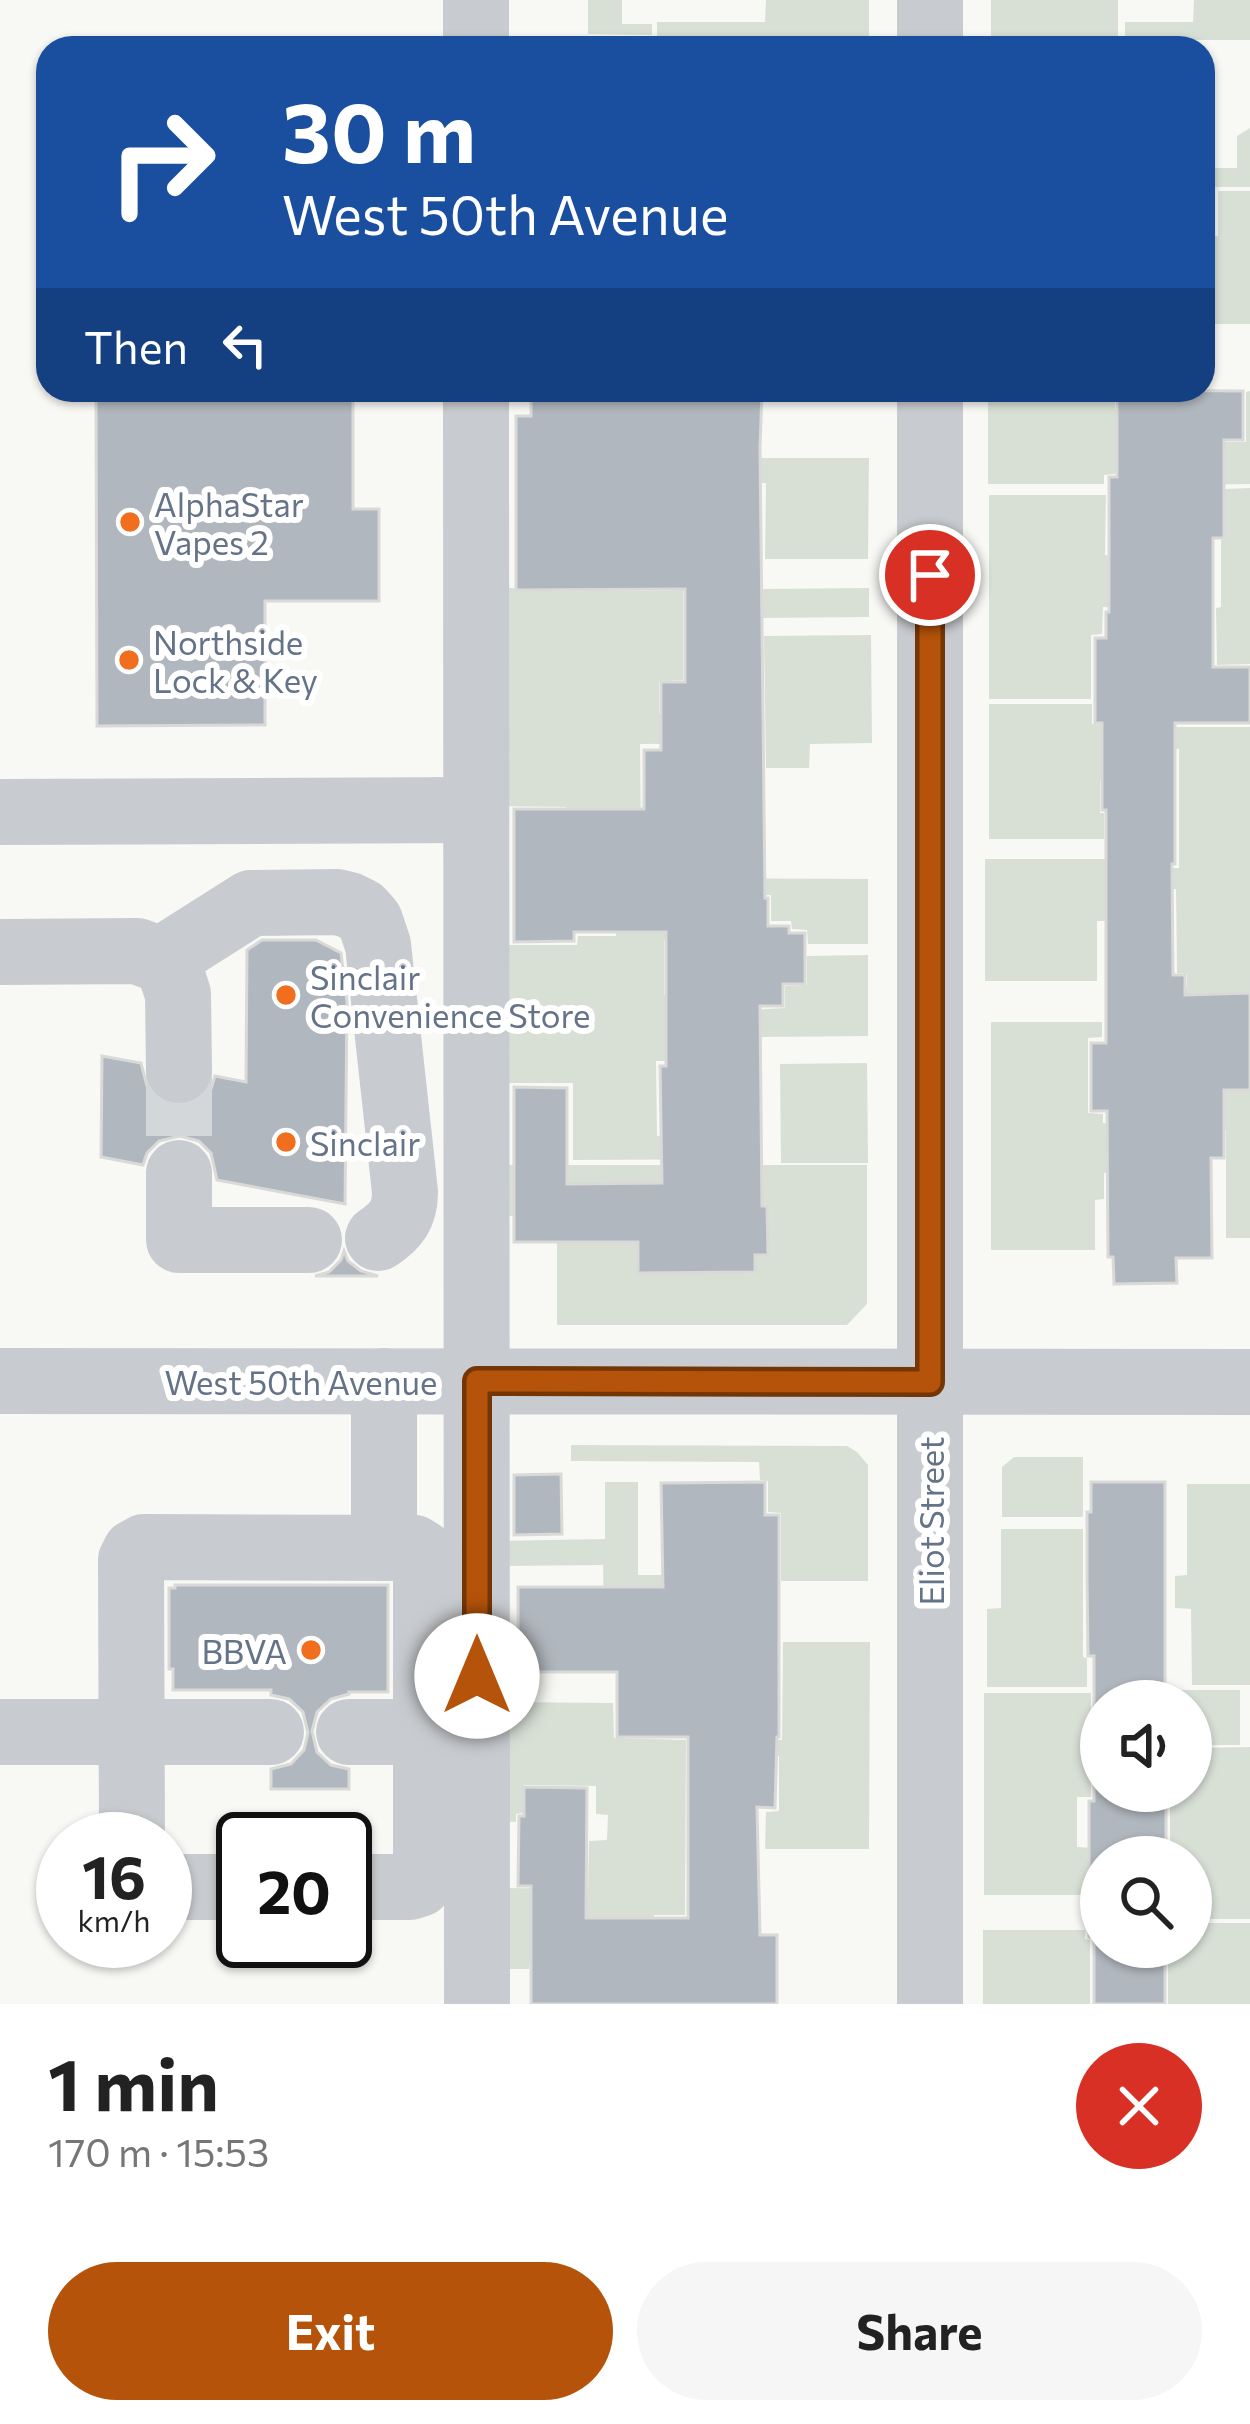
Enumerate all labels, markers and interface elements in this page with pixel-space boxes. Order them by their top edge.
text: 30 m [282,78,476,180]
icon: right [84,84,240,240]
text: West 50th Avenue [282,180,728,246]
icon: left [212,312,278,378]
text: Then [84,318,188,373]
place label: AlphaStar Vapes 2 [154,483,304,562]
marker: AlphaStar Vapes 2 [117,509,143,535]
pin [879,524,981,626]
icon: arrive [897,542,963,608]
place label: Northside Lock & Key [153,621,318,700]
marker: Northside Lock & Key [116,647,142,673]
place label: Sinclair Convenience Store [310,956,590,1035]
marker: Sinclair Convenience Store [273,982,299,1008]
place label: Sinclair [310,1122,420,1163]
marker: Sinclair [273,1129,299,1155]
street label: West 50th Avenue [165,1361,437,1402]
street label: Eliot Street [910,1436,951,1606]
position arrow [414,1613,540,1739]
place label: BBVA [201,1630,287,1671]
marker: BBVA [298,1637,324,1663]
map controls [1080,1680,1212,1968]
button: sound [1080,1680,1212,1812]
speed limit sign: 20 [216,1812,372,1968]
button: search [1080,1836,1212,1968]
text: 16 [82,1838,146,1911]
text: km/h [78,1901,150,1938]
text: 1 min [48,2038,219,2126]
button: close [1076,2043,1202,2169]
text: 170 m · 15:53 [48,2127,269,2175]
button: Exit [48,2262,613,2400]
button: Share [637,2262,1202,2400]

